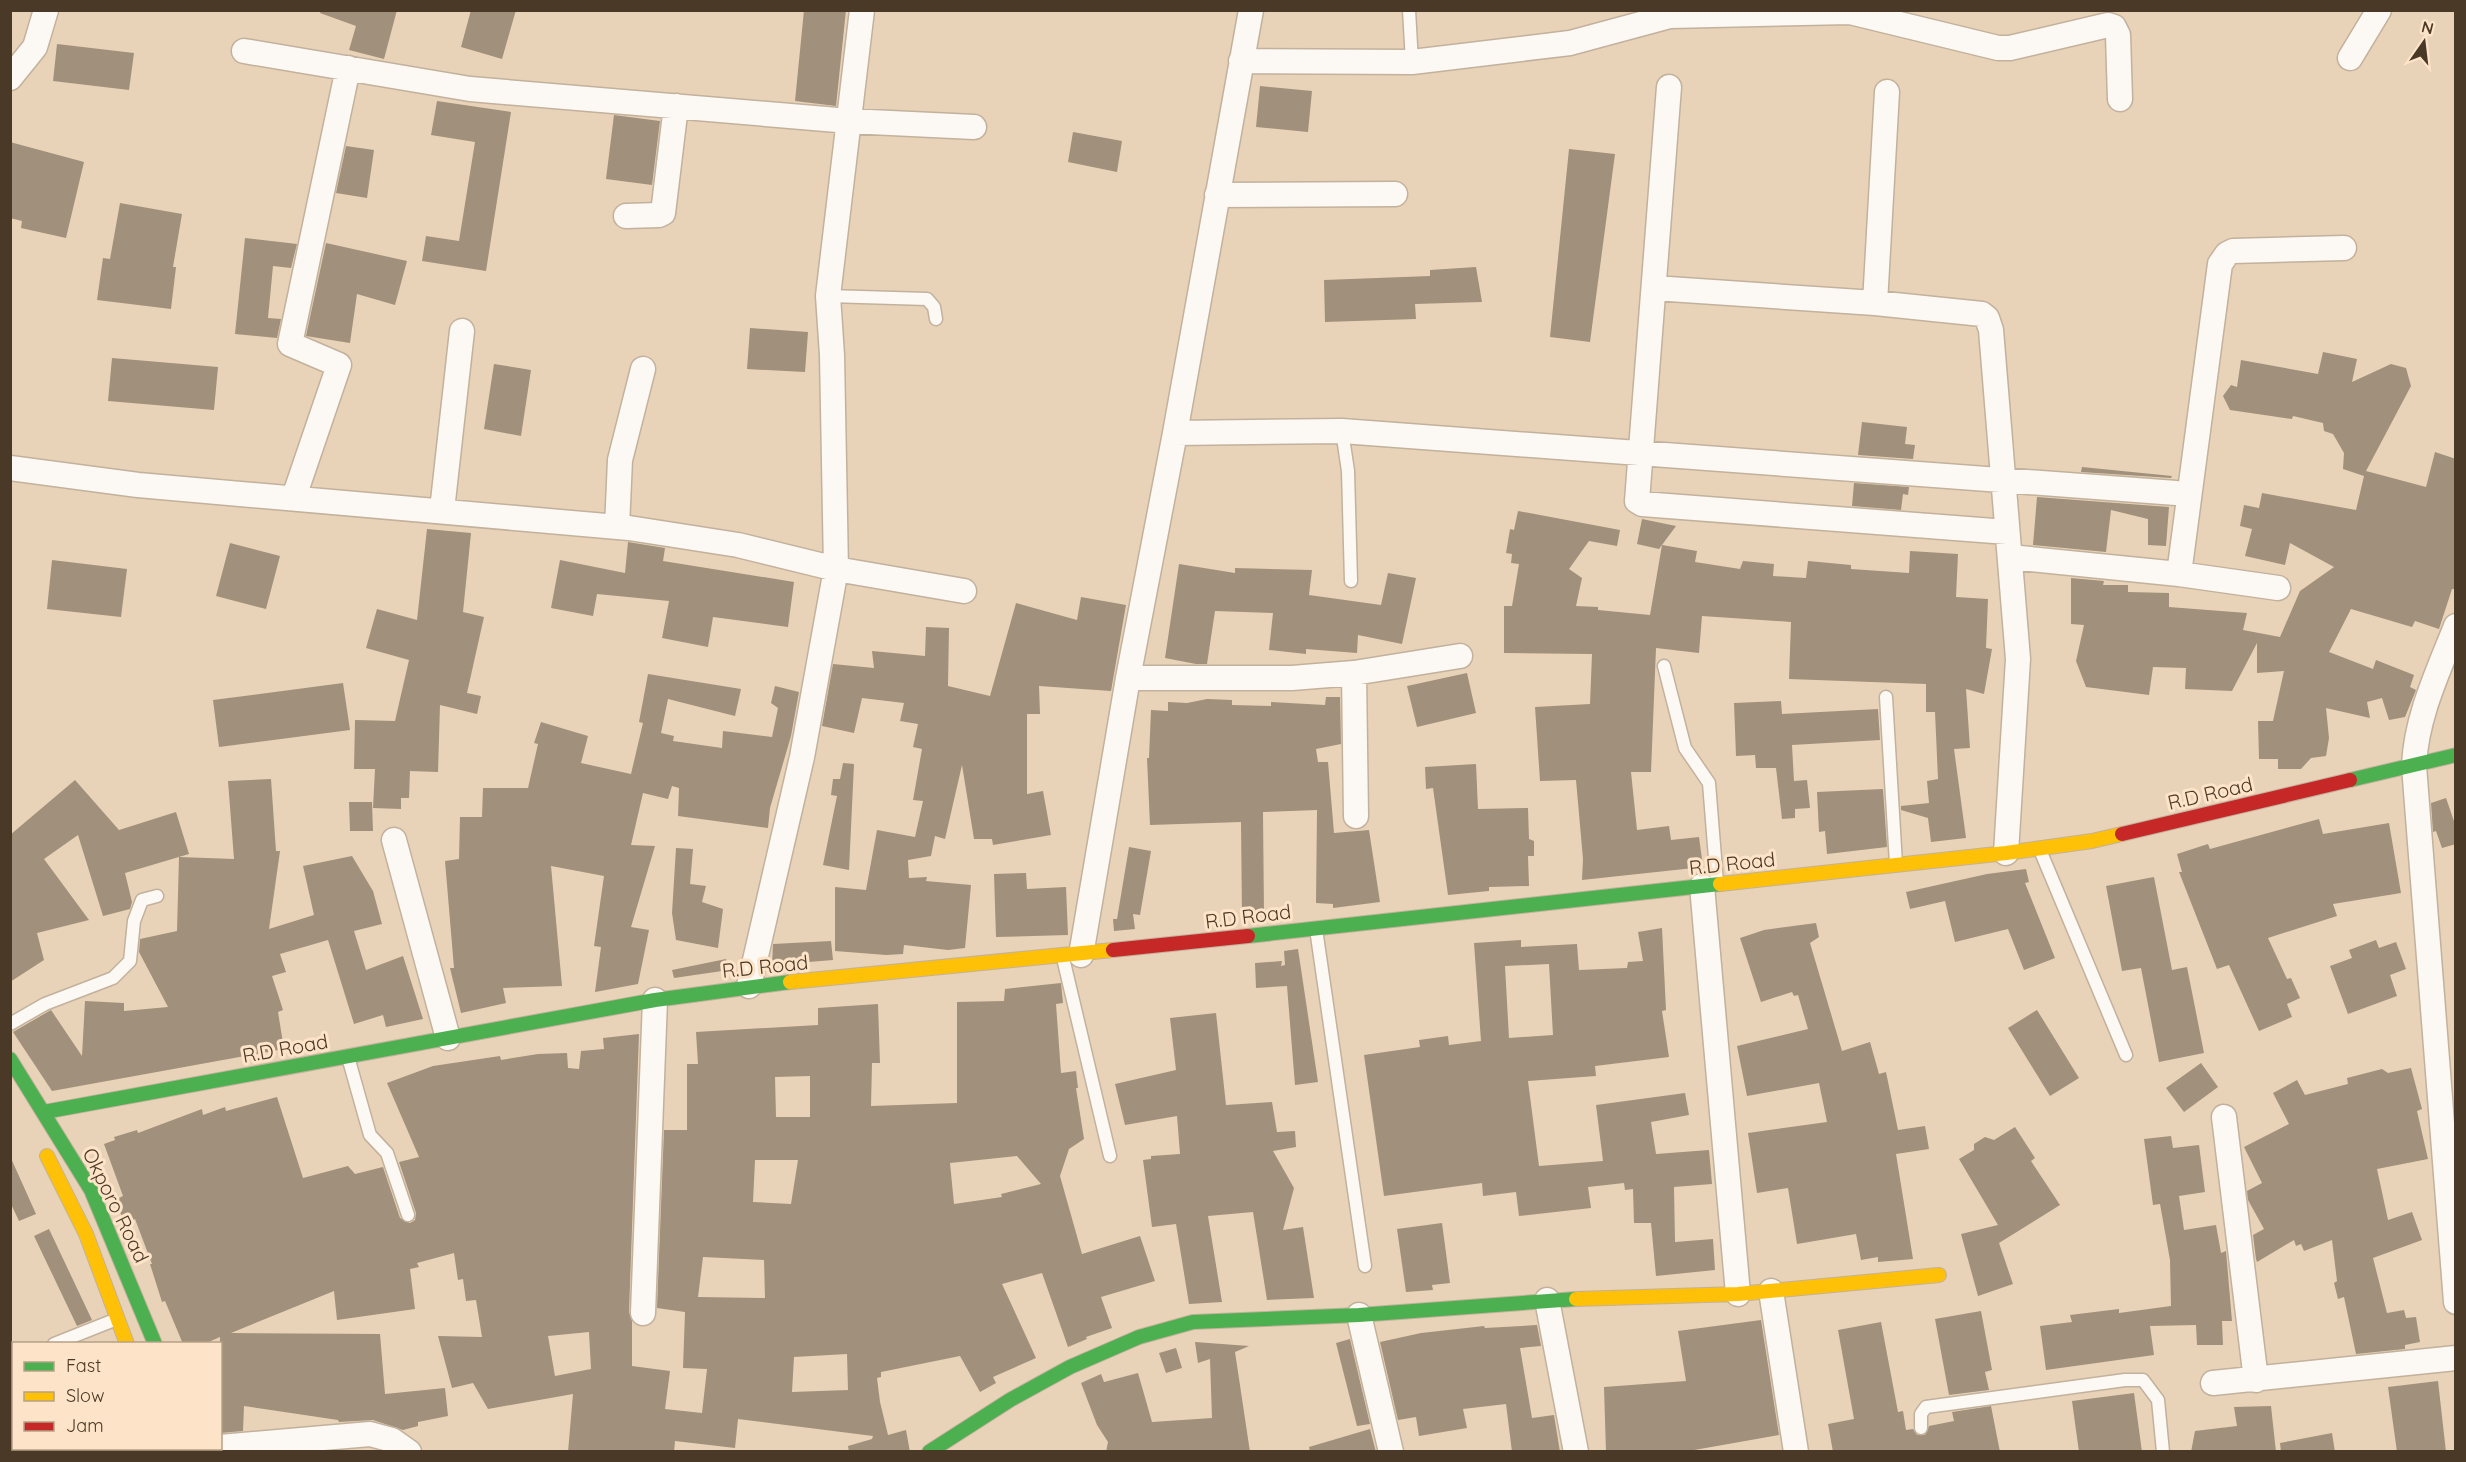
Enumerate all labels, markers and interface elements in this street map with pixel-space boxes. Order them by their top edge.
north arrow [2394,12,2454,72]
text: N [2420,16,2436,39]
street label: R.D Road [2165,771,2255,815]
street label: R.D Road [1688,846,1776,880]
street label: R.D Road [1204,898,1292,934]
street label: R.D Road [721,949,809,983]
street label: R.D Road [240,1028,330,1068]
street label: Okporo Road [77,1144,155,1266]
legend [12,1342,222,1450]
text: Fast [66,1354,101,1377]
text: Slow [66,1384,104,1407]
text: Jam [66,1414,104,1437]

